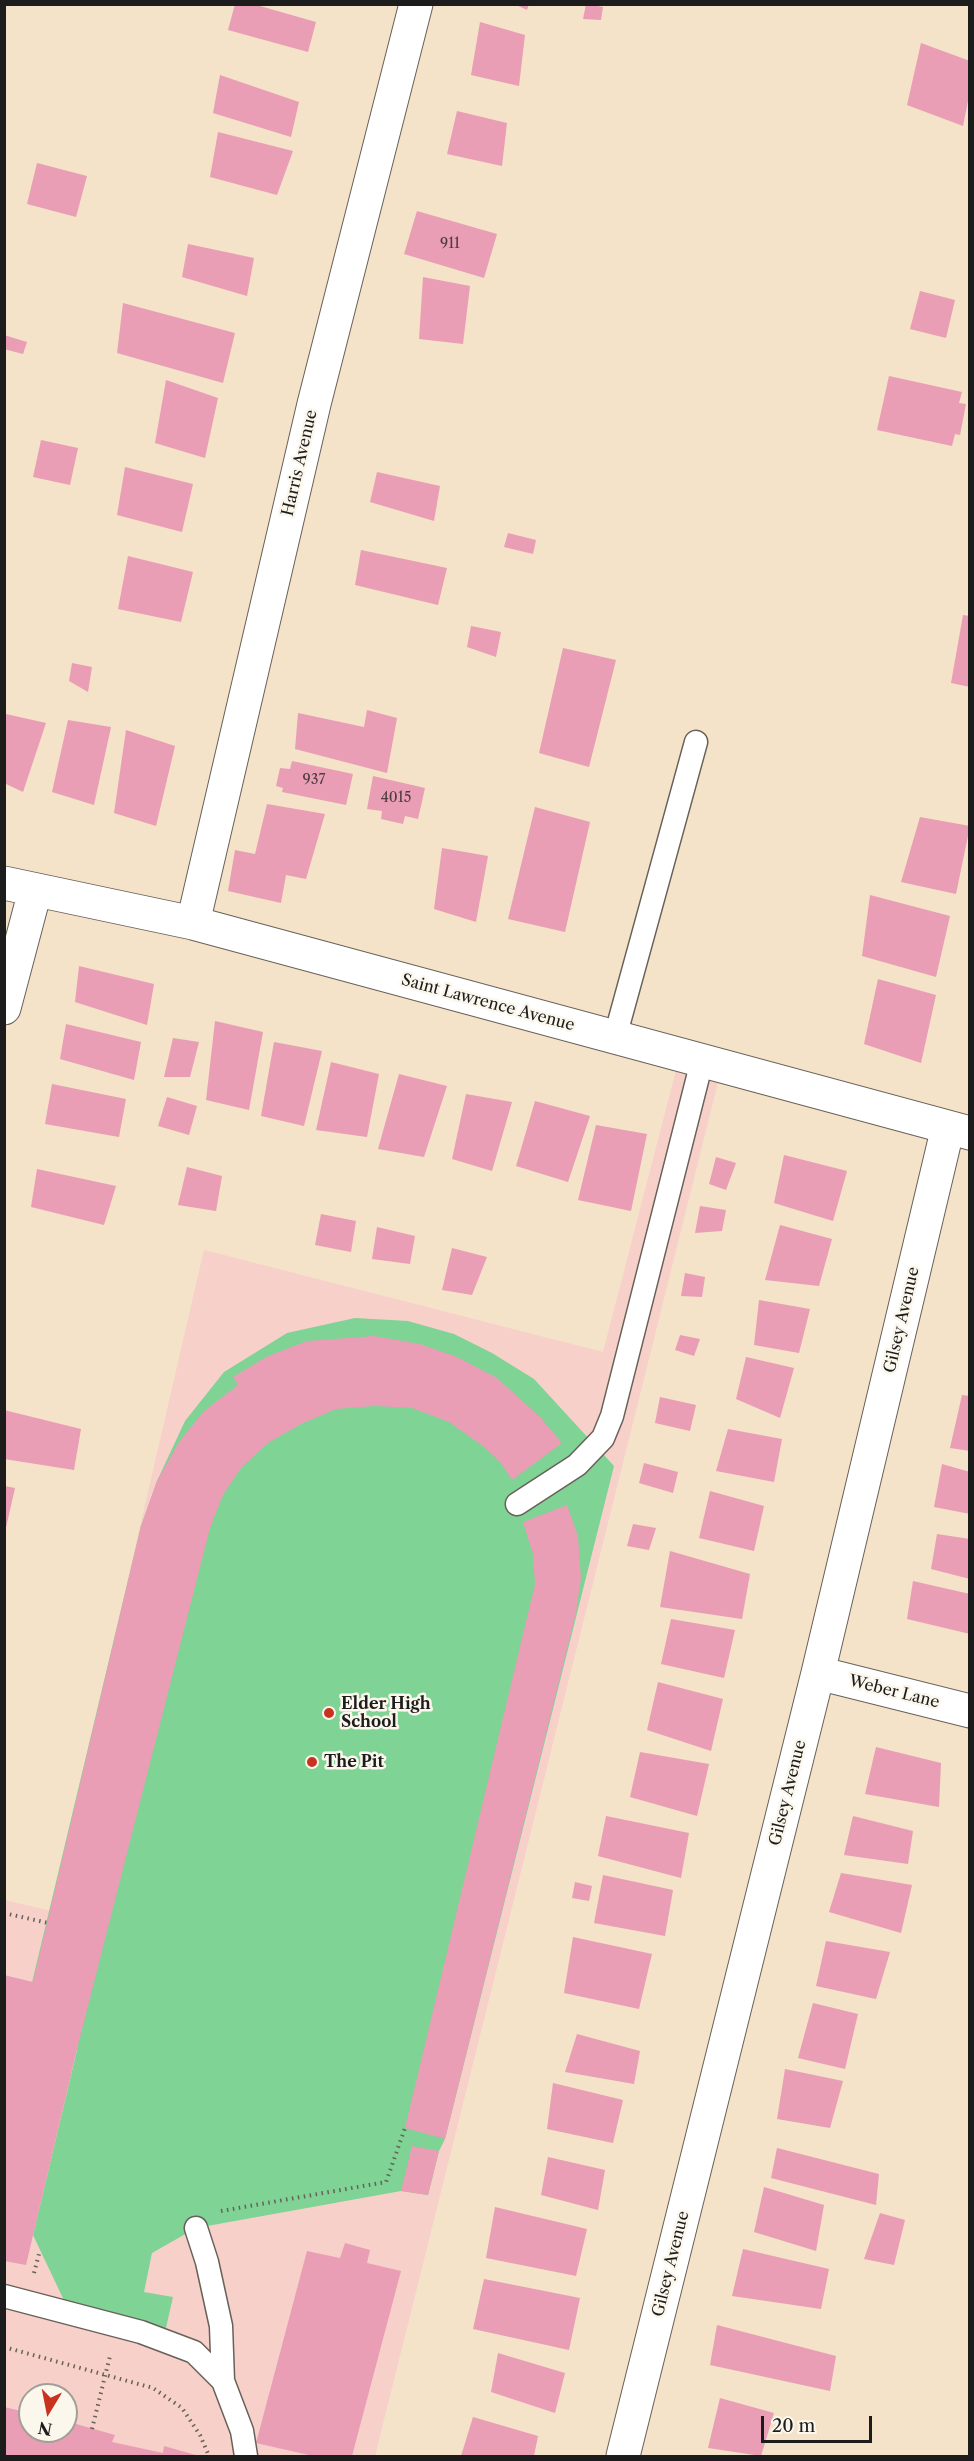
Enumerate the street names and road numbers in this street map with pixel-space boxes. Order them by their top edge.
street label: Harris Avenue [278,408,322,518]
street label: Saint Lawrence Avenue [399,971,577,1035]
street label: Gilsey Avenue [880,1265,924,1375]
street label: Weber Lane [847,1671,941,1713]
street label: Gilsey Avenue [766,1738,810,1848]
street label: Gilsey Avenue [649,2209,693,2319]

